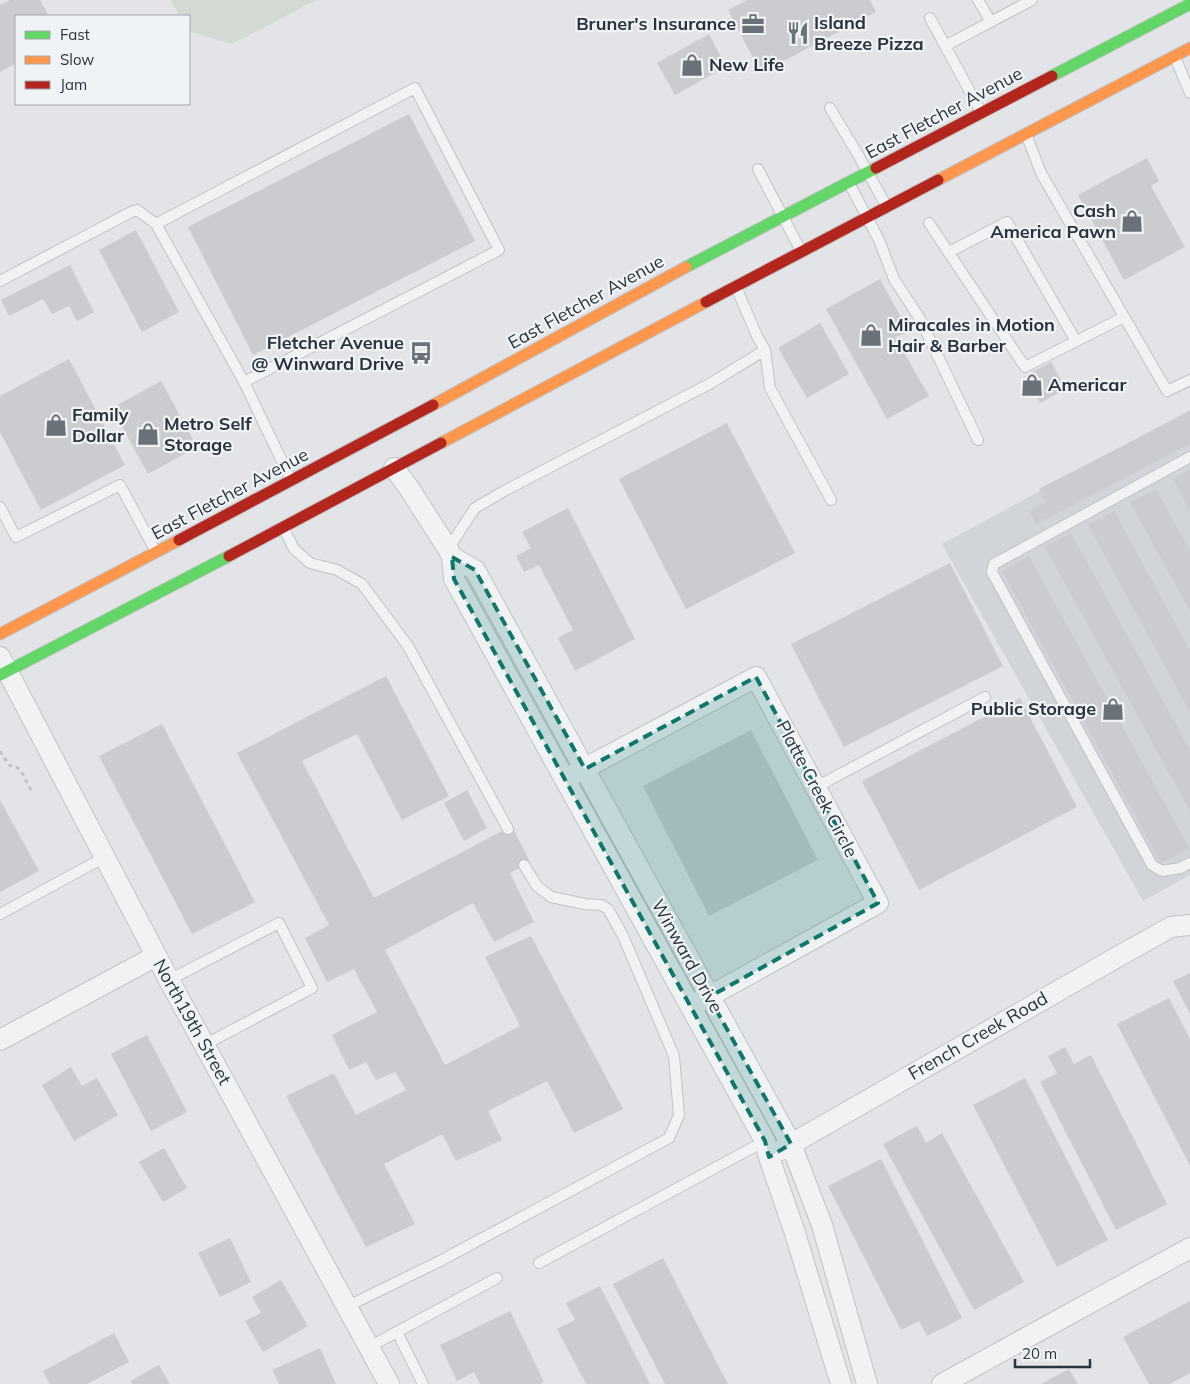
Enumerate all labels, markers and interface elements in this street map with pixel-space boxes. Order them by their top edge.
office icon: Bruner's Insurance [740,11,766,37]
place label: Island Breeze Pizza [814,11,924,55]
place label: Bruner's Insurance [576,12,736,35]
legend [15,15,190,105]
restaurant icon: Island Breeze Pizza [785,20,811,46]
text: Fast [60,25,90,44]
text: Slow [60,50,94,69]
shop icon: New Life [679,52,705,78]
place label: New Life [709,53,784,76]
street label: East Fletcher Avenue [861,61,1026,164]
text: Jam [60,75,87,94]
place label: Cash America Pawn [990,199,1116,243]
shop icon: Cash America Pawn [1119,208,1145,234]
street label: East Fletcher Avenue [504,249,668,354]
place label: Miracales in Motion Hair & Barber [888,313,1055,357]
shop icon: Miracales in Motion Hair & Barber [858,322,884,348]
place label: Fletcher Avenue @ Winward Drive [251,331,404,375]
bus stop icon: Fletcher Avenue @ Winward Drive [408,340,434,366]
shop icon: Americar [1019,372,1045,398]
place label: Americar [1048,373,1127,396]
place label: Family Dollar [72,403,129,447]
shop icon: Family Dollar [43,412,69,438]
place label: Metro Self Storage [164,412,252,456]
shop icon: Metro Self Storage [135,421,161,447]
street label: East Fletcher Avenue [147,442,312,545]
shop icon: Public Storage [1100,696,1126,722]
place label: Public Storage [971,697,1096,720]
street label: Platte Creek Circle [772,716,863,861]
street label: Winward Drive [647,895,728,1017]
street label: North19th Street [148,955,237,1089]
street label: French Creek Road [904,986,1052,1085]
scale bar [1015,1336,1090,1368]
text: 20 m [1022,1344,1057,1363]

